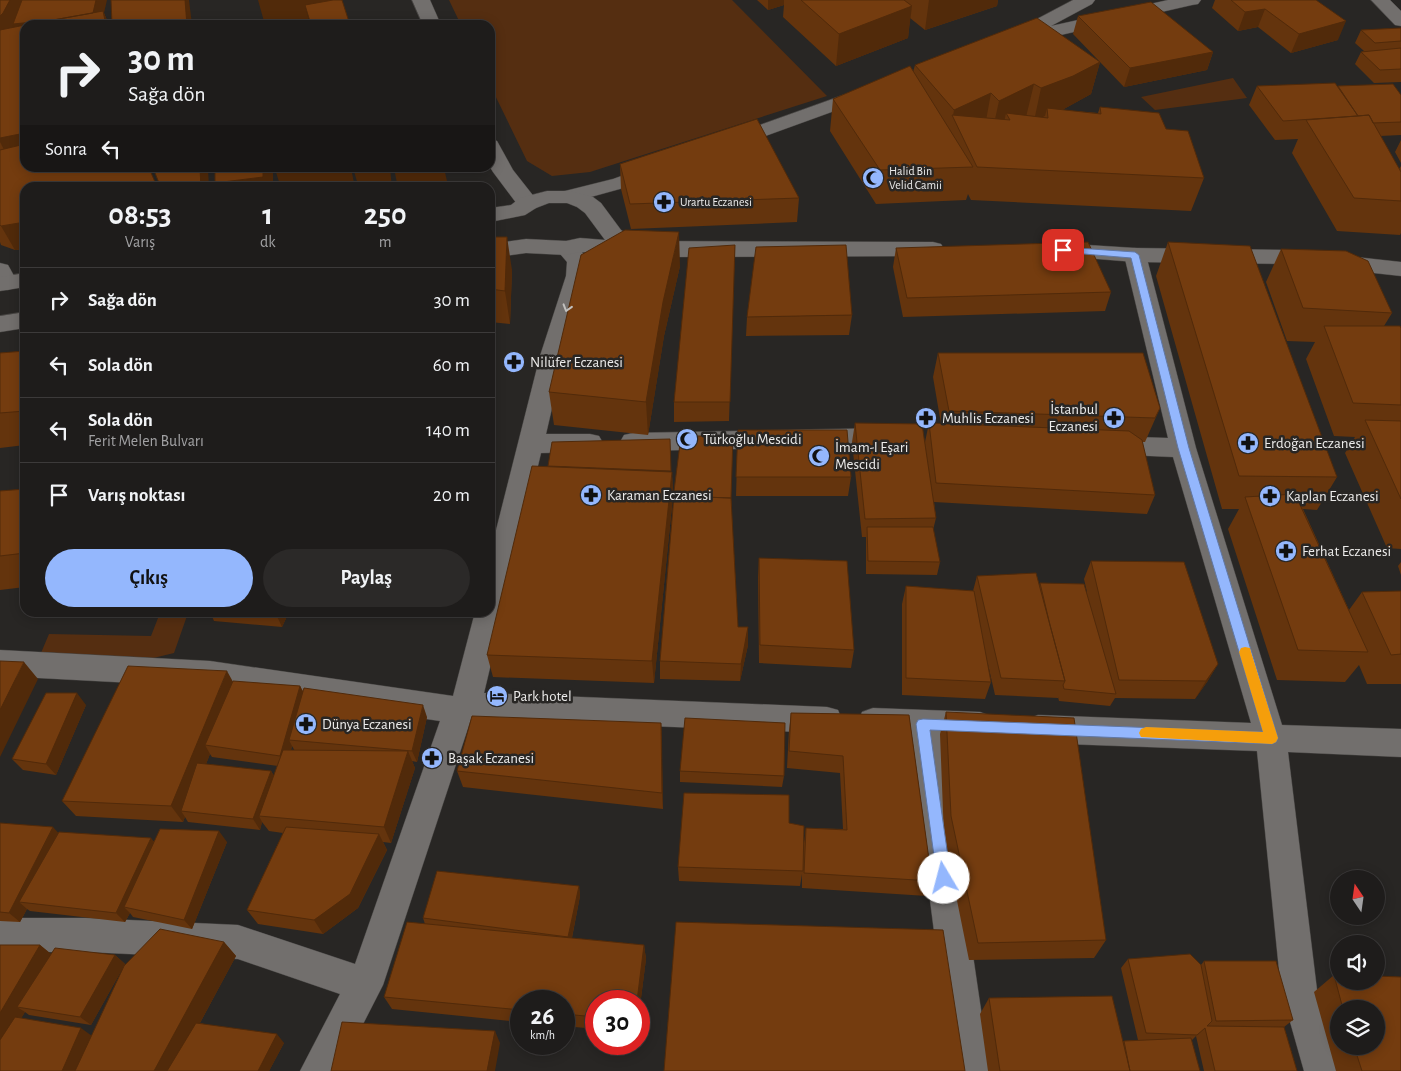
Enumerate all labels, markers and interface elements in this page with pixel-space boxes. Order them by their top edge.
icon: right [45,40,110,105]
text: 30 m [128,42,195,77]
text: Sağa dön [128,83,206,105]
icon: left [97,135,125,163]
text: Sonra [45,140,87,159]
place label: Halid Bin Velid Camii [889,165,942,191]
mosque icon: Halid Bin Velid Camii [861,166,885,190]
pharmacy icon: Urartu Eczanesi [652,190,676,214]
place label: Urartu Eczanesi [680,196,752,208]
text: 08:53 [108,200,172,230]
text: 1 [262,200,273,230]
text: 250 [364,200,407,230]
pin [1042,229,1084,271]
text: Varış [125,234,155,250]
text: dk [260,234,276,250]
text: m [379,234,392,250]
icon: arrive [1049,236,1077,264]
icon: right [45,286,73,314]
text: Sağa dön [88,291,157,310]
text: 30 m [434,291,470,310]
one-way arrow [563,303,573,312]
pharmacy icon: Nilüfer Eczanesi [502,350,526,374]
icon: left [45,351,73,379]
place label: Nilüfer Eczanesi [530,355,623,370]
text: Sola dön [88,356,153,375]
text: 60 m [433,356,470,375]
place label: İstanbul Eczanesi [1049,400,1098,434]
pharmacy icon: Muhlis Eczanesi [914,406,938,430]
pharmacy icon: İstanbul Eczanesi [1102,406,1126,430]
text: Sola dön [88,411,153,430]
place label: Muhlis Eczanesi [942,411,1034,426]
icon: left [45,416,73,444]
text: 140 m [426,421,470,440]
mosque icon: Türkoğlu Mescidi [675,427,699,451]
pharmacy icon: Erdoğan Eczanesi [1236,431,1260,455]
place label: Türkoğlu Mescidi [703,432,802,447]
text: Ferit Melen Bulvarı [88,433,204,449]
place label: Erdoğan Eczanesi [1264,436,1365,451]
place label: İmam-I Eşari Mescidi [835,438,908,472]
mosque icon: İmam-I Eşari Mescidi [807,444,831,468]
icon: arrive [45,481,73,509]
pharmacy icon: Karaman Eczanesi [579,483,603,507]
pharmacy icon: Kaplan Eczanesi [1258,484,1282,508]
text: Varış noktası [88,486,186,505]
text: 20 m [433,486,470,505]
place label: Karaman Eczanesi [607,488,712,503]
place label: Kaplan Eczanesi [1286,489,1379,504]
pharmacy icon: Ferhat Eczanesi [1274,539,1298,563]
place label: Ferhat Eczanesi [1302,544,1391,559]
button: Çıkış [45,549,253,607]
button: Paylaş [263,549,470,607]
hotel icon: Park hotel [485,684,509,708]
place label: Park hotel [513,689,572,704]
pharmacy icon: Dünya Eczanesi [294,712,318,736]
place label: Dünya Eczanesi [322,717,412,732]
pharmacy icon: Başak Eczanesi [420,746,444,770]
place label: Başak Eczanesi [448,751,534,766]
position arrow [917,851,969,903]
north arrow [1330,870,1385,925]
map controls [1330,870,1385,1055]
button: sound [1330,935,1385,990]
speed limit sign: 30 [585,990,650,1055]
button: layers [1330,1000,1385,1055]
text: 26 [531,1004,554,1029]
text: km/h [530,1029,555,1041]

